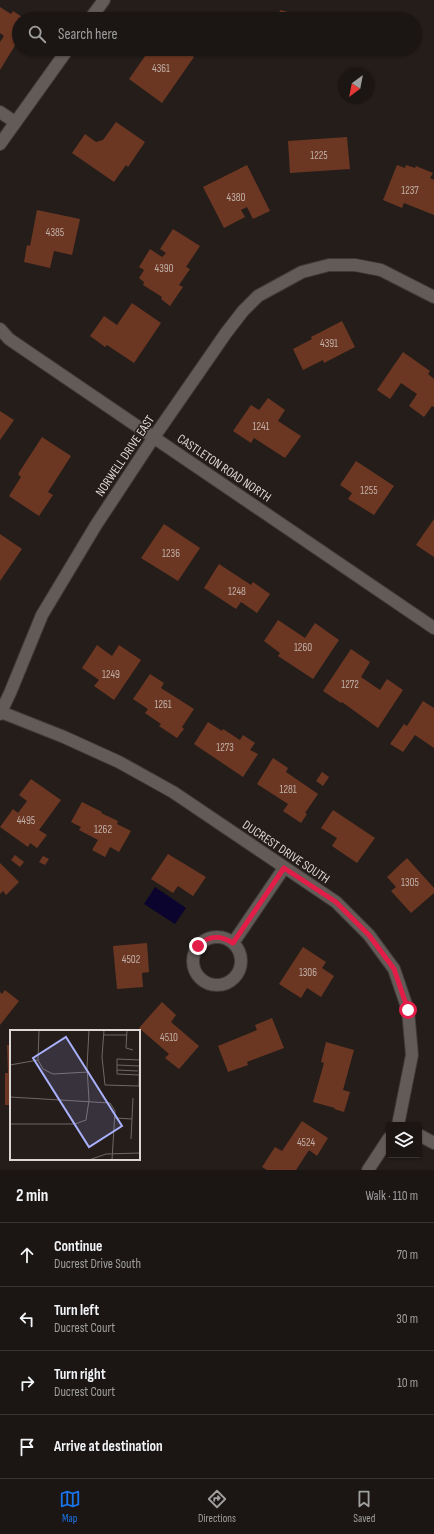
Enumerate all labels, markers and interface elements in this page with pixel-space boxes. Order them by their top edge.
search box [12,12,422,56]
icon: search [26,23,48,45]
text: Search here [58,25,118,44]
house number: 4361 [152,62,170,75]
north arrow [338,68,374,104]
house number: 1225 [310,149,328,162]
house number: 1237 [401,184,419,197]
house number: 4380 [227,191,246,204]
house number: 4385 [46,226,64,239]
house number: 4390 [154,262,174,275]
house number: 4391 [320,337,338,350]
street label: NORWELL DRIVE EAST [92,412,158,500]
house number: 1241 [253,420,270,433]
street label: CASTLETON ROAD NORTH [174,431,274,505]
house number: 1255 [360,484,378,497]
house number: 1236 [162,547,180,560]
house number: 1248 [228,585,246,598]
house number: 1260 [294,641,312,654]
house number: 1249 [102,668,120,681]
house number: 1272 [341,678,359,691]
house number: 1261 [154,698,172,711]
house number: 1273 [216,741,234,754]
house number: 1281 [279,783,297,796]
house number: 4495 [17,814,35,827]
street label: DUCREST DRIVE SOUTH [239,817,333,887]
house number: 1262 [94,823,112,836]
house number: 1305 [401,876,419,889]
route end [189,937,207,955]
house number: 4502 [122,953,141,966]
house number: 1306 [299,966,317,979]
route start [399,1001,417,1019]
inset map [10,1030,140,1160]
house number: 4510 [160,1031,178,1044]
map controls [386,1122,422,1158]
button: layers [386,1122,422,1158]
house number: 4524 [297,1136,315,1149]
text: 2 min [16,1186,48,1206]
text: Walk · 110 m [365,1188,418,1204]
text: Continue [54,1237,103,1256]
icon: ahead [16,1244,38,1266]
text: 70 m [397,1247,418,1263]
text: Ducrest Drive South [54,1256,141,1272]
text: Turn left [54,1301,99,1320]
icon: left [16,1308,38,1330]
text: 30 m [396,1311,418,1327]
text: Ducrest Court [54,1320,115,1336]
text: Turn right [54,1365,106,1384]
icon: right [16,1372,38,1394]
text: 10 m [397,1375,418,1391]
text: Ducrest Court [54,1384,115,1400]
icon: arrive [16,1436,38,1458]
text: Arrive at destination [54,1437,163,1456]
tab: Map [59,1488,81,1525]
tab: Directions [198,1488,236,1525]
tab: Saved [353,1488,375,1525]

